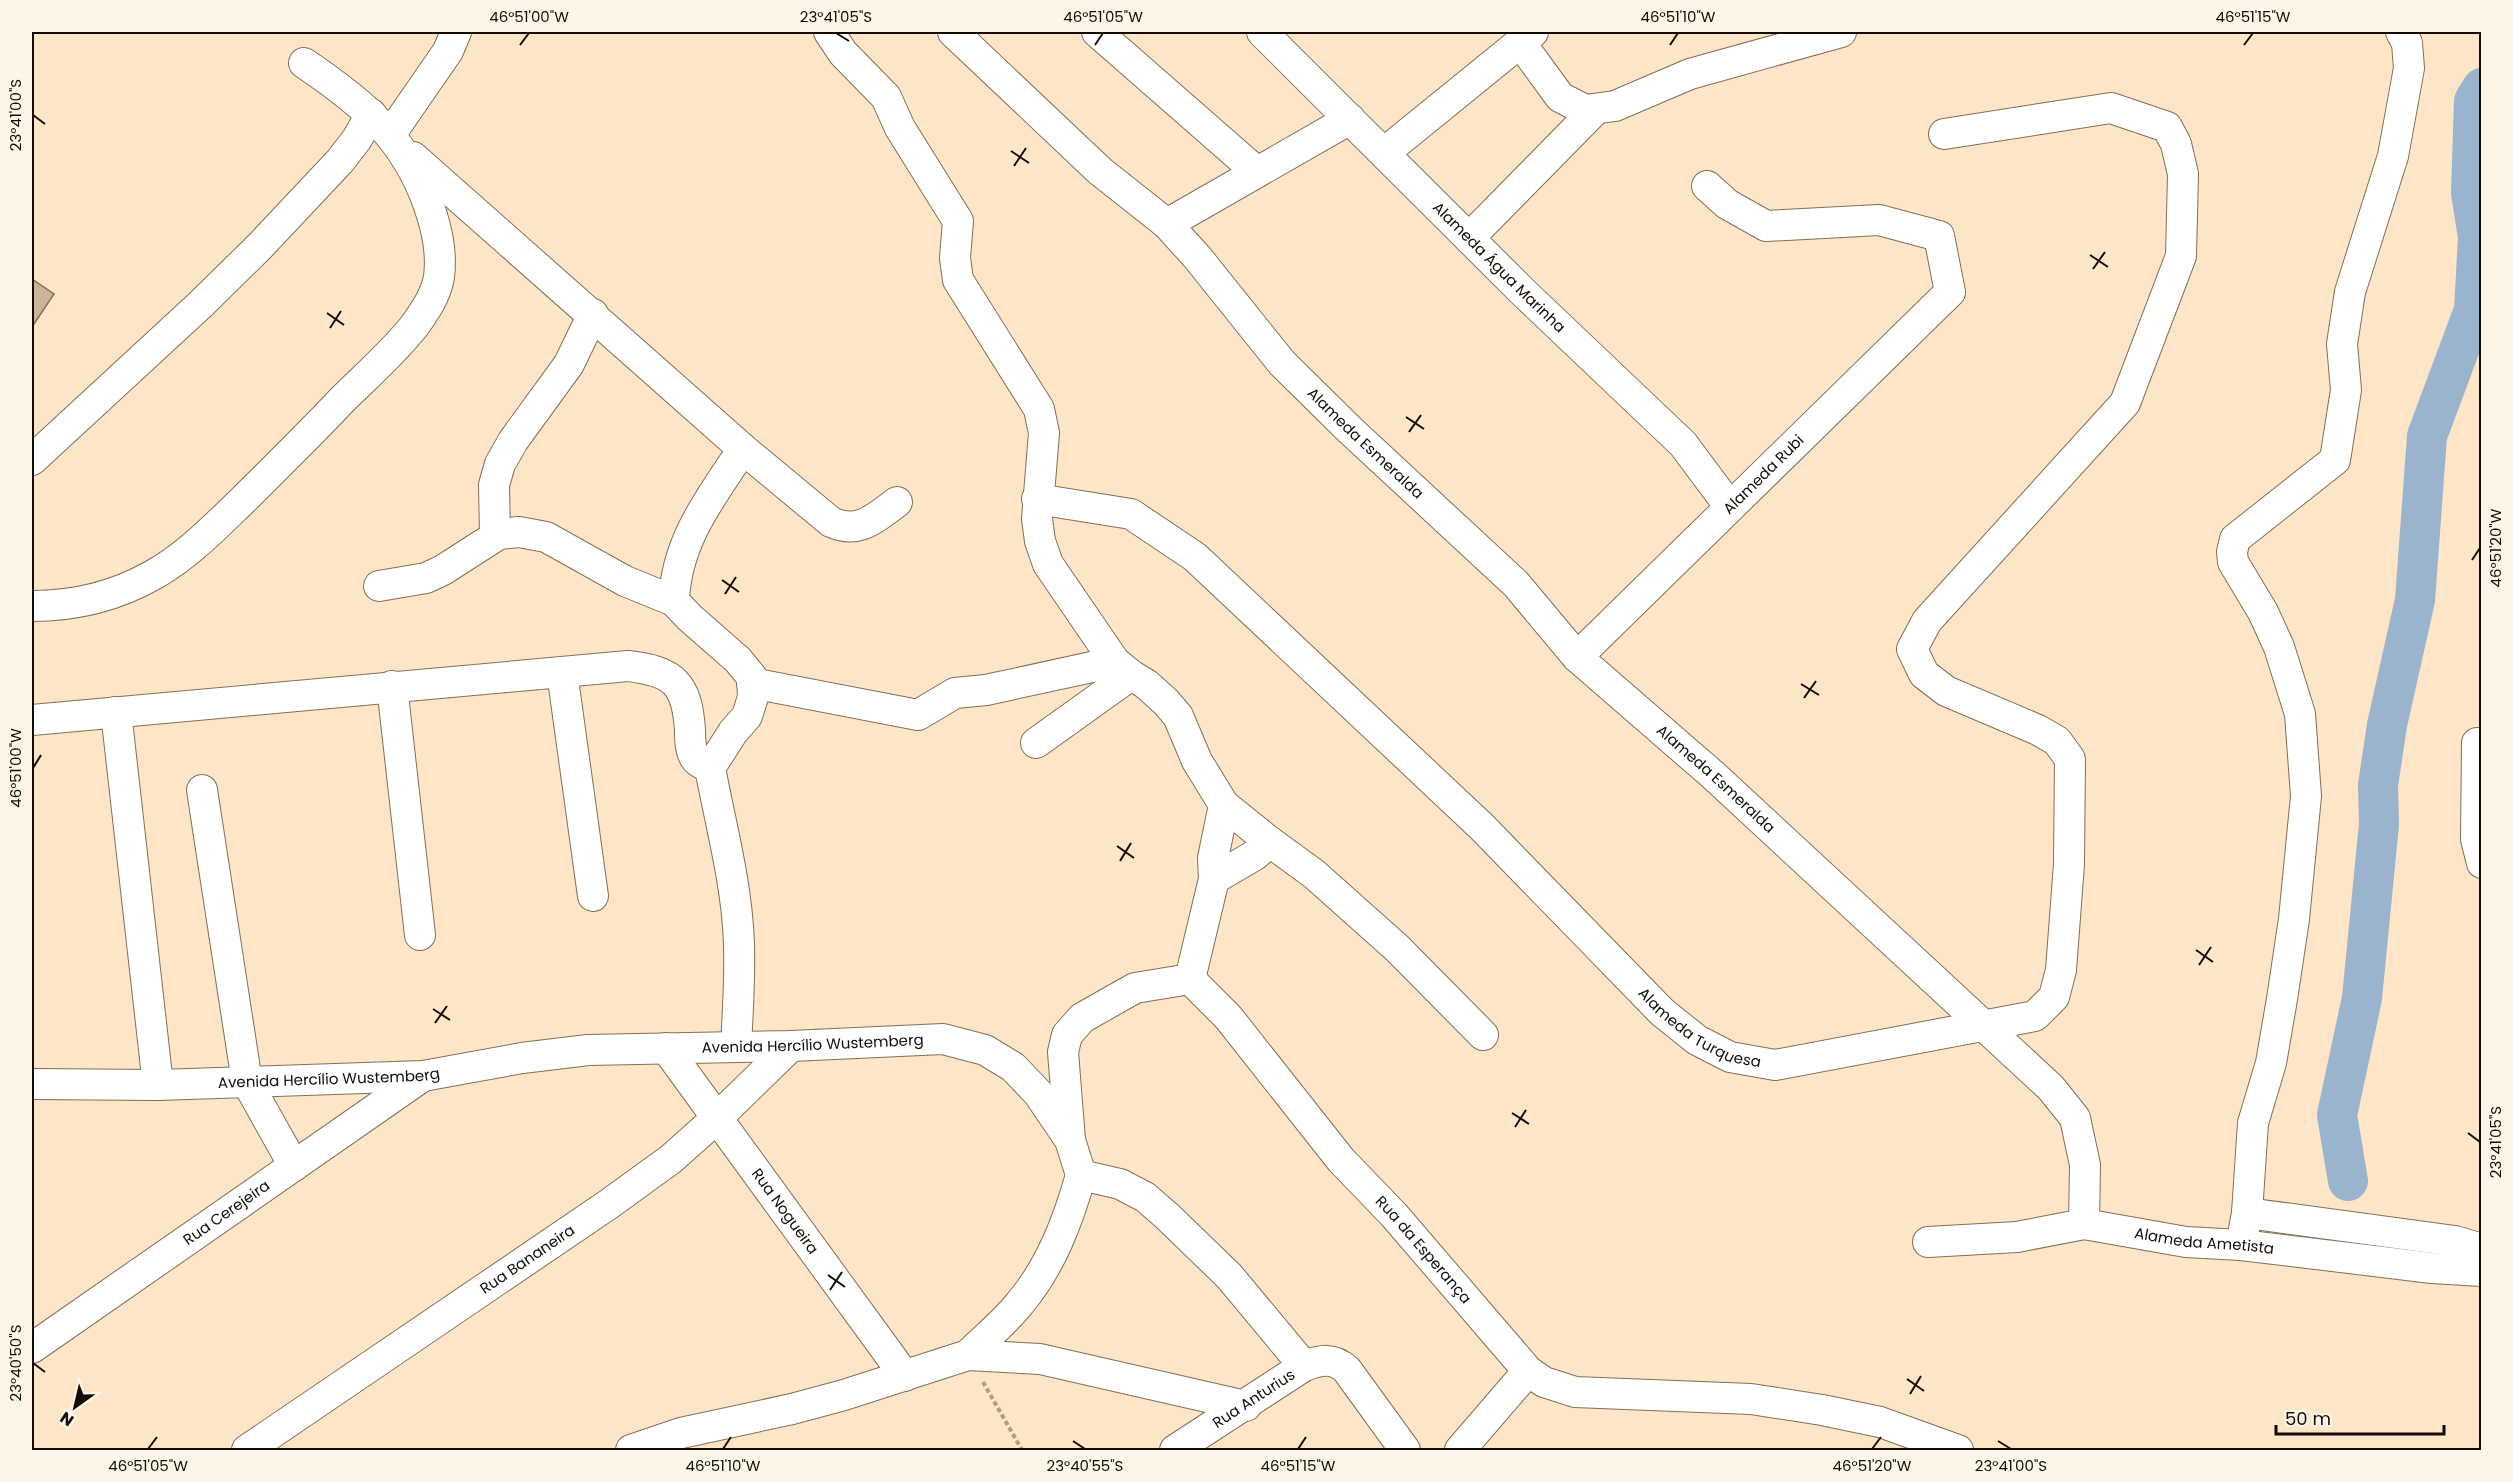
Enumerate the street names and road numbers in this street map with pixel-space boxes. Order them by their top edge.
street label: Alameda Água Marinha [1428,197,1570,337]
street label: Alameda Esmeralda [1303,383,1428,503]
street label: Alameda Rubi [1718,430,1808,519]
street label: Alameda Esmeralda [1652,720,1780,838]
street label: Alameda Turquesa [1634,983,1763,1072]
street label: Avenida Hercílio Wustemberg [701,1029,924,1058]
street label: Avenida Hercílio Wustemberg [218,1062,441,1093]
street label: Rua Nogueira [747,1164,824,1258]
street label: Rua Cerejeira [179,1175,274,1250]
street label: Rua da Esperança [1371,1191,1477,1308]
street label: Rua Bananeira [476,1219,579,1299]
street label: Alameda Ametista [2133,1222,2275,1259]
street label: Rua Anturius [1208,1364,1299,1433]

